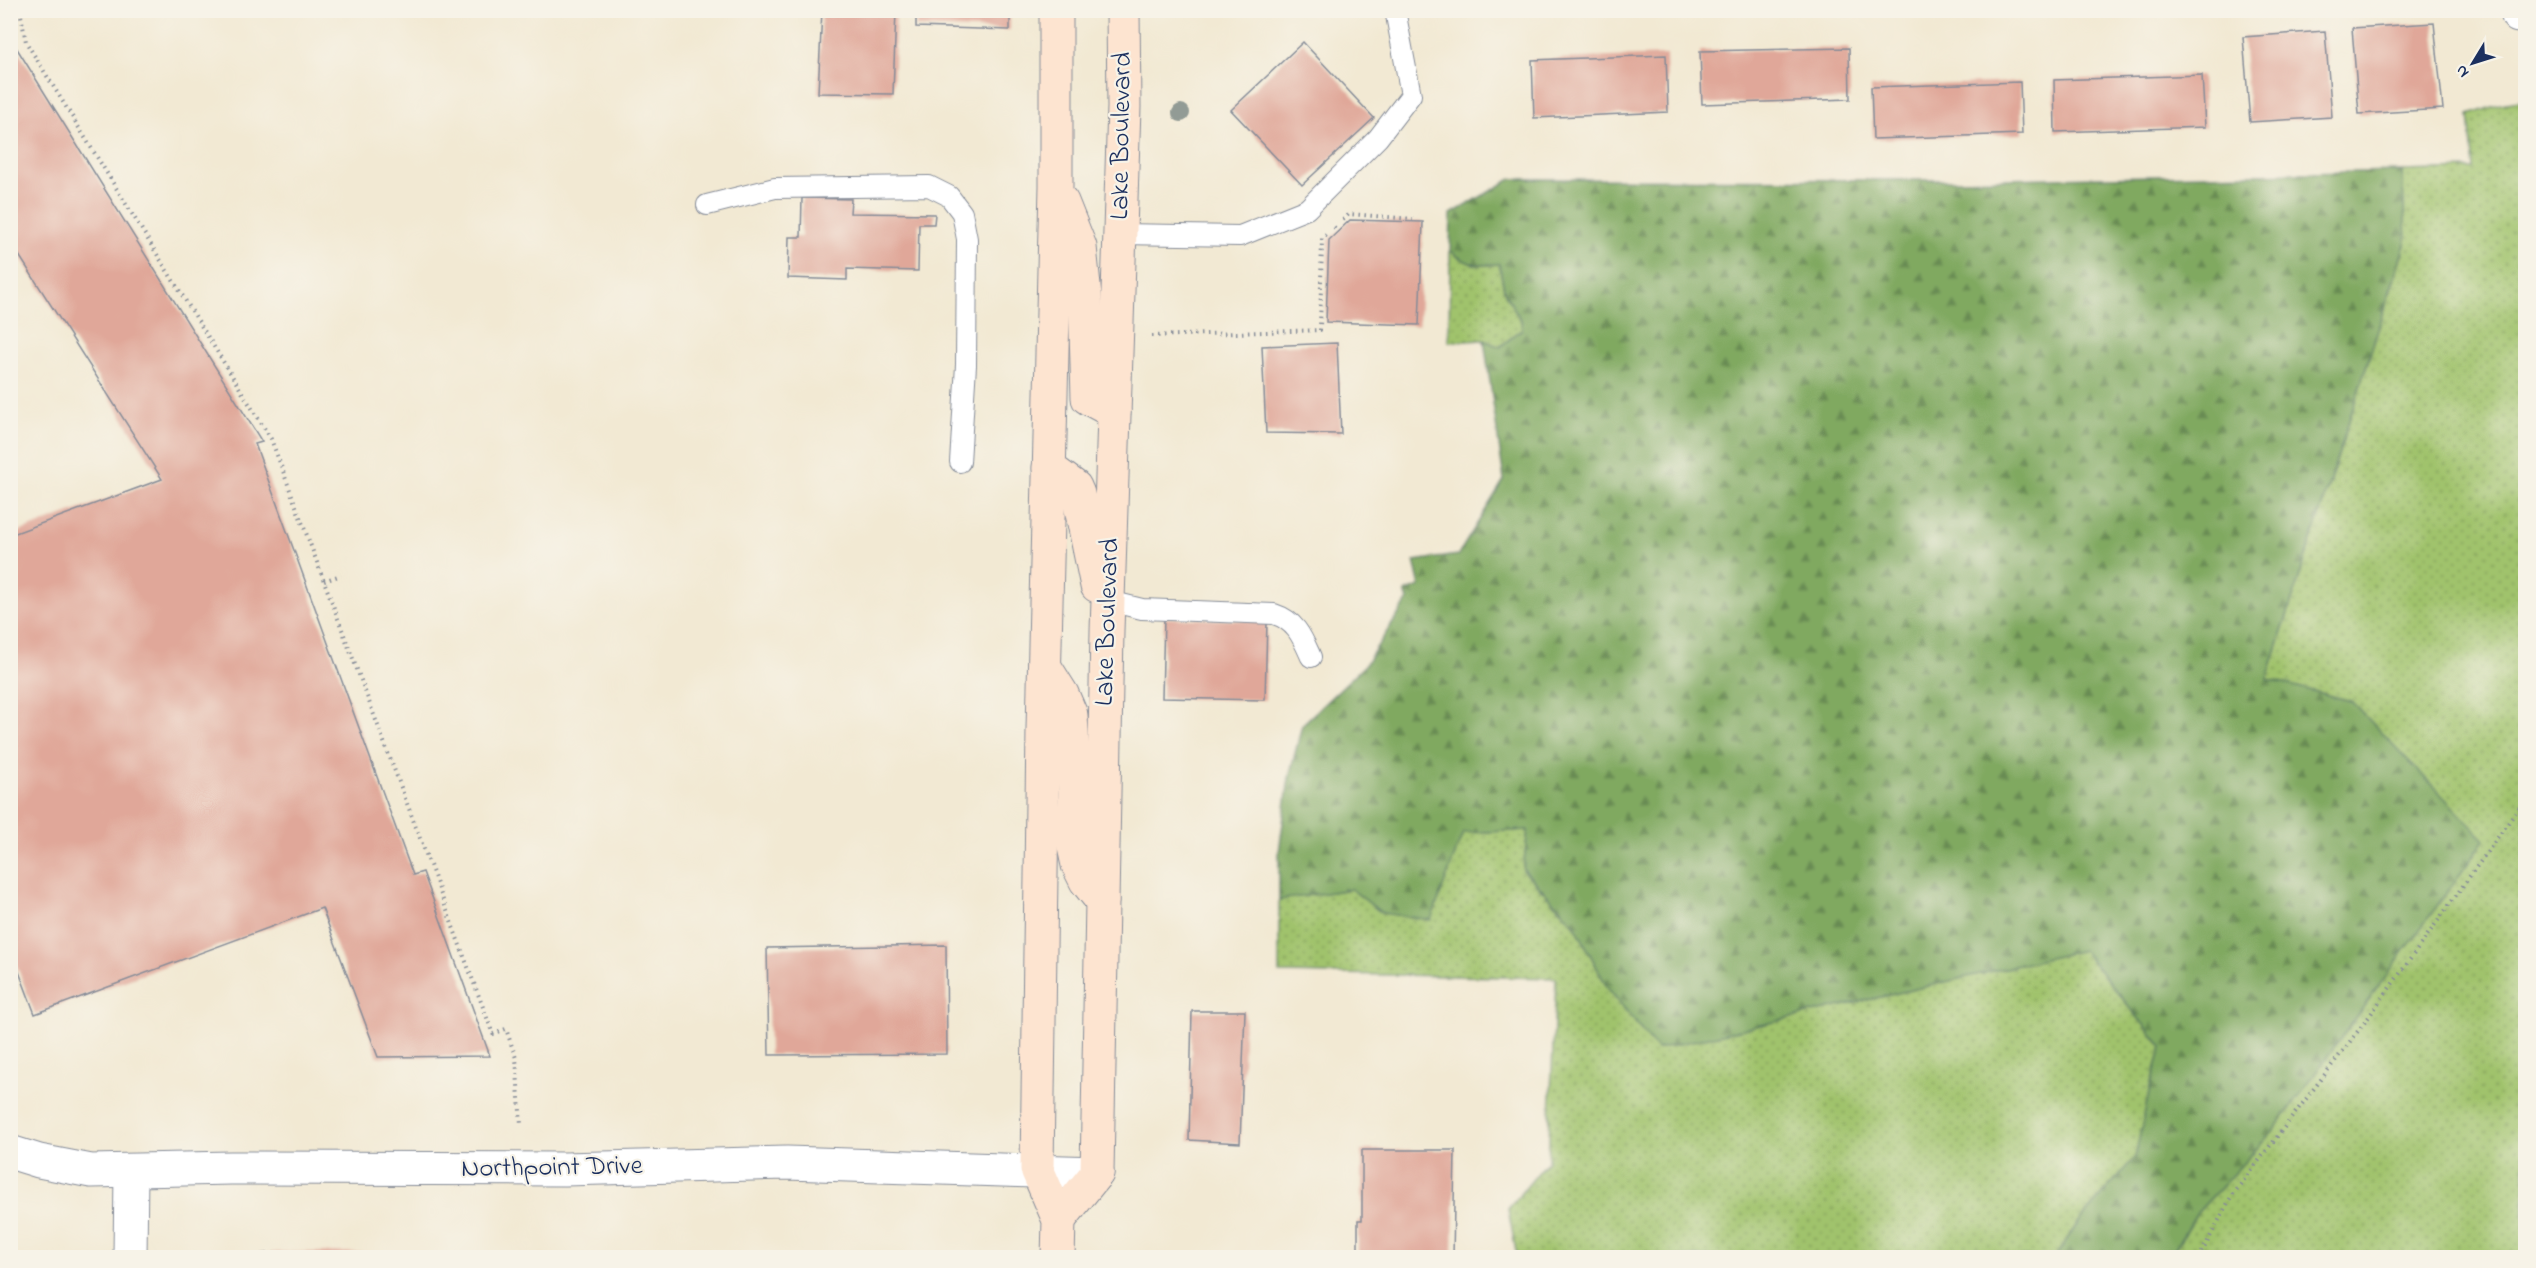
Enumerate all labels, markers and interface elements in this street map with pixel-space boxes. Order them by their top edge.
north arrow [2443,33,2503,93]
street label: Lake Boulevard [1101,52,1143,220]
text: N [2450,59,2476,83]
street label: Lake Boulevard [1086,537,1130,707]
street label: Northpoint Drive [461,1147,644,1189]

